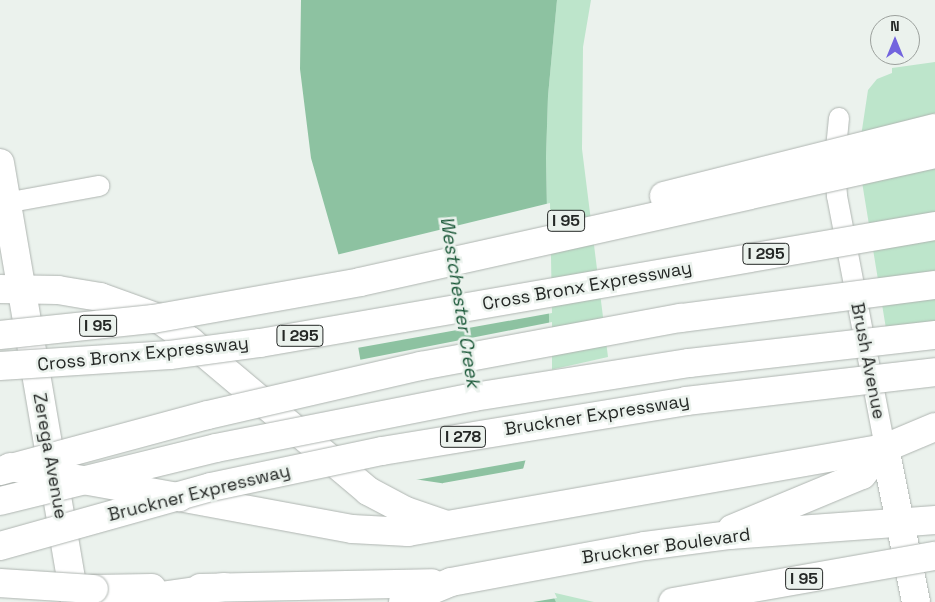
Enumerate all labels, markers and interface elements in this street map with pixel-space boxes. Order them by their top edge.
north arrow [870,15,920,65]
text: N [890,17,900,35]
road number: I 95 [546,208,586,235]
water label: Westchester Creek [435,215,485,389]
road number: I 295 [742,240,790,268]
street label: Cross Bronx Expressway [481,257,693,315]
street label: Brush Avenue [846,301,890,421]
road number: I 95 [78,312,118,340]
road number: I 295 [276,322,324,350]
street label: Cross Bronx Expressway [36,332,250,376]
street label: Bruckner Expressway [503,390,691,440]
street label: Zerega Avenue [28,391,72,521]
road number: I 278 [439,424,487,451]
street label: Bruckner Expressway [106,460,292,526]
street label: Bruckner Boulevard [580,523,752,569]
road number: I 95 [784,566,824,592]

